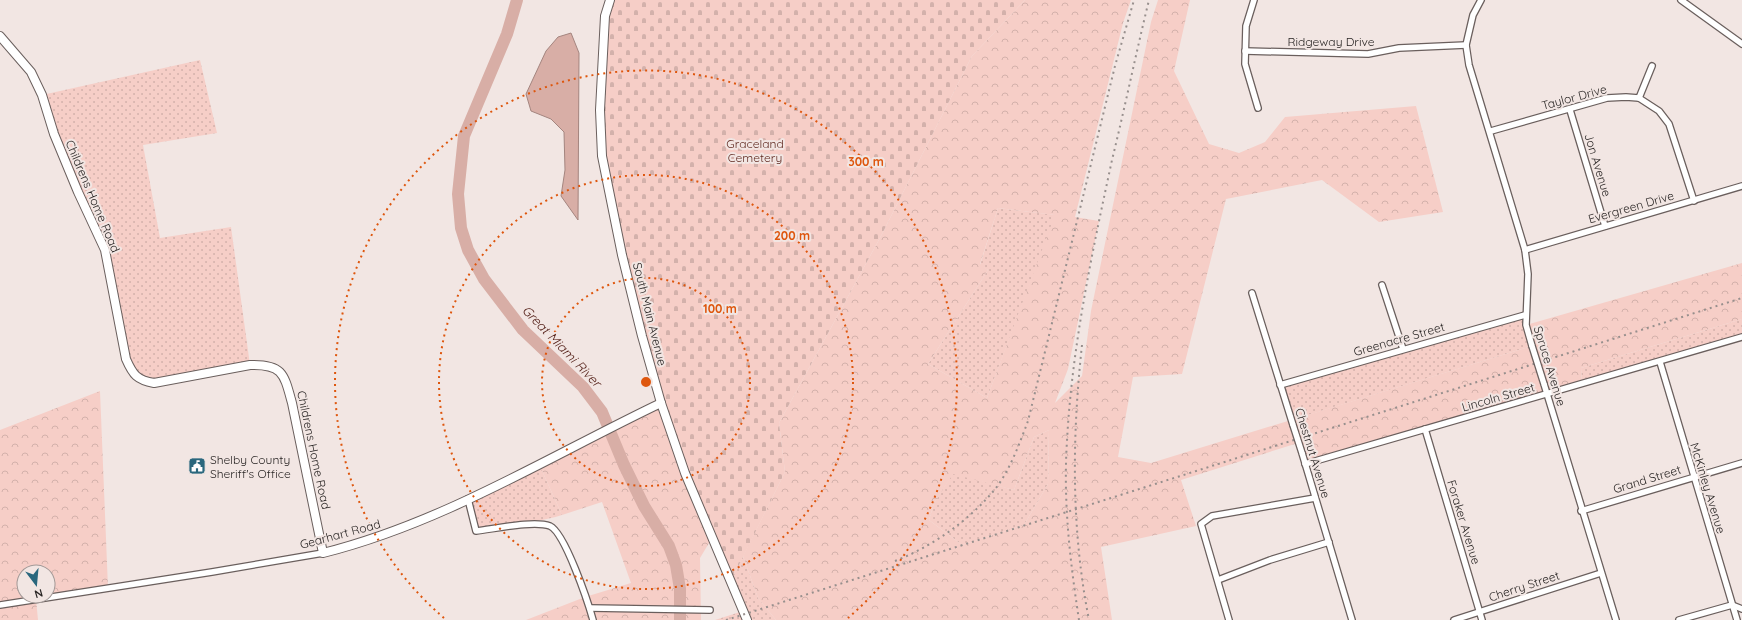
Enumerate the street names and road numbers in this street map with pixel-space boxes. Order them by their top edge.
street label: Ridgeway Drive [1287,34,1375,49]
street label: Taylor Drive [1540,81,1608,113]
street label: Jon Avenue [1581,132,1615,199]
street label: Childrens Home Road [62,137,124,255]
street label: Evergreen Drive [1586,188,1676,226]
street label: South Main Avenue [630,261,670,367]
street label: Greenacre Street [1352,319,1446,359]
street label: Spruce Avenue [1531,324,1569,408]
street label: Lincoln Street [1460,379,1536,415]
street label: Childrens Home Road [294,389,334,511]
street label: Chestnut Avenue [1292,406,1334,500]
street label: McKinley Avenue [1687,441,1729,535]
street label: Grand Street [1611,462,1683,496]
street label: Foraker Avenue [1444,478,1484,566]
street label: Gearhart Road [298,516,382,552]
street label: Cherry Street [1487,568,1561,604]

